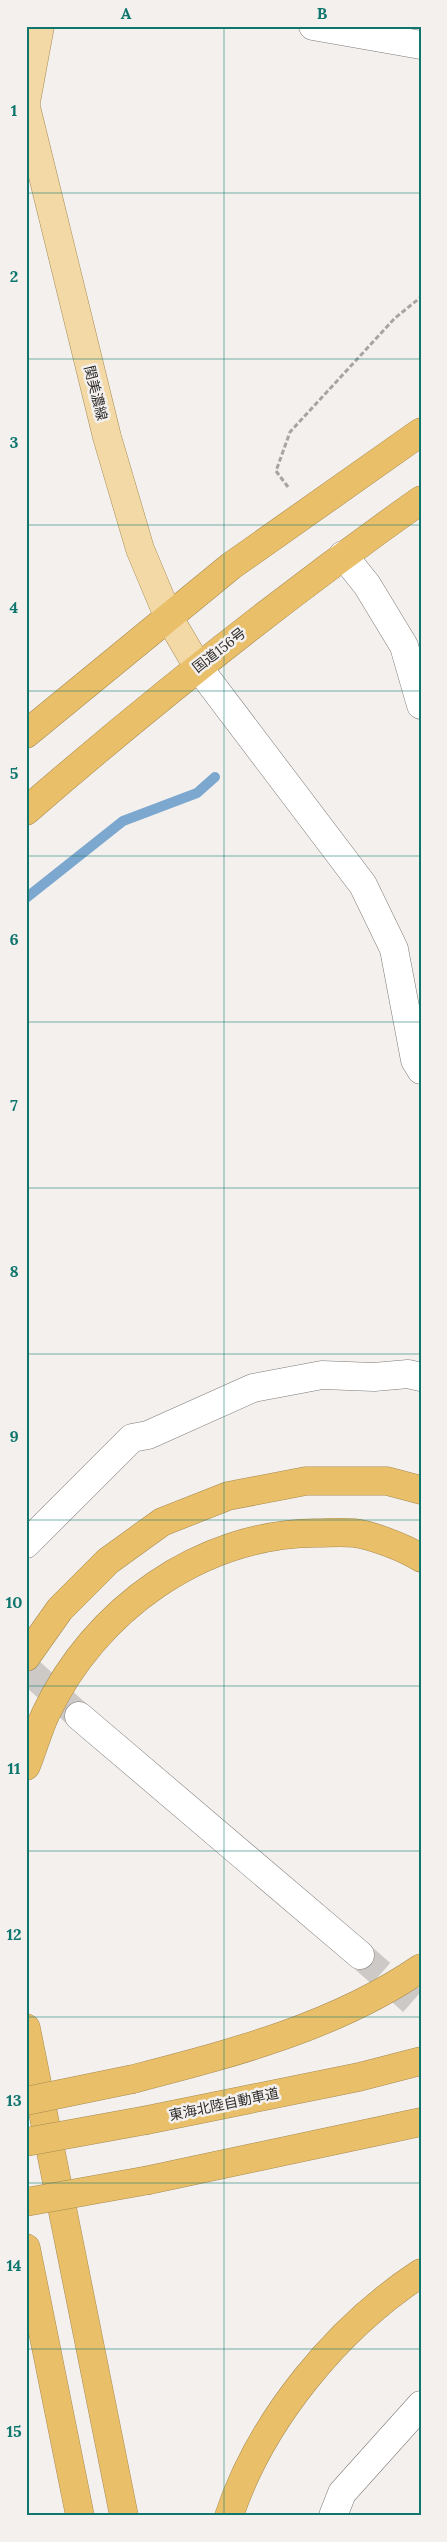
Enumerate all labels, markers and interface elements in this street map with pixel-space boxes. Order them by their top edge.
text: A [121,3,132,23]
text: B [317,3,328,23]
text: 1 [11,100,17,120]
text: 2 [10,266,18,286]
street label: 関美濃線 [80,364,112,422]
text: 3 [10,432,19,452]
text: 4 [10,597,19,617]
street label: 国道156号 [189,624,249,676]
text: 5 [10,763,19,783]
text: 6 [9,929,19,949]
text: 7 [10,1095,18,1115]
text: 8 [9,1261,19,1281]
text: 9 [9,1426,19,1446]
text: 10 [6,1592,22,1612]
text: 11 [8,1758,21,1778]
text: 12 [6,1924,22,1944]
street label: 東海北陸自動車道 [167,2084,281,2124]
text: 13 [6,2090,22,2110]
text: 14 [6,2255,22,2275]
text: 15 [6,2421,22,2441]

